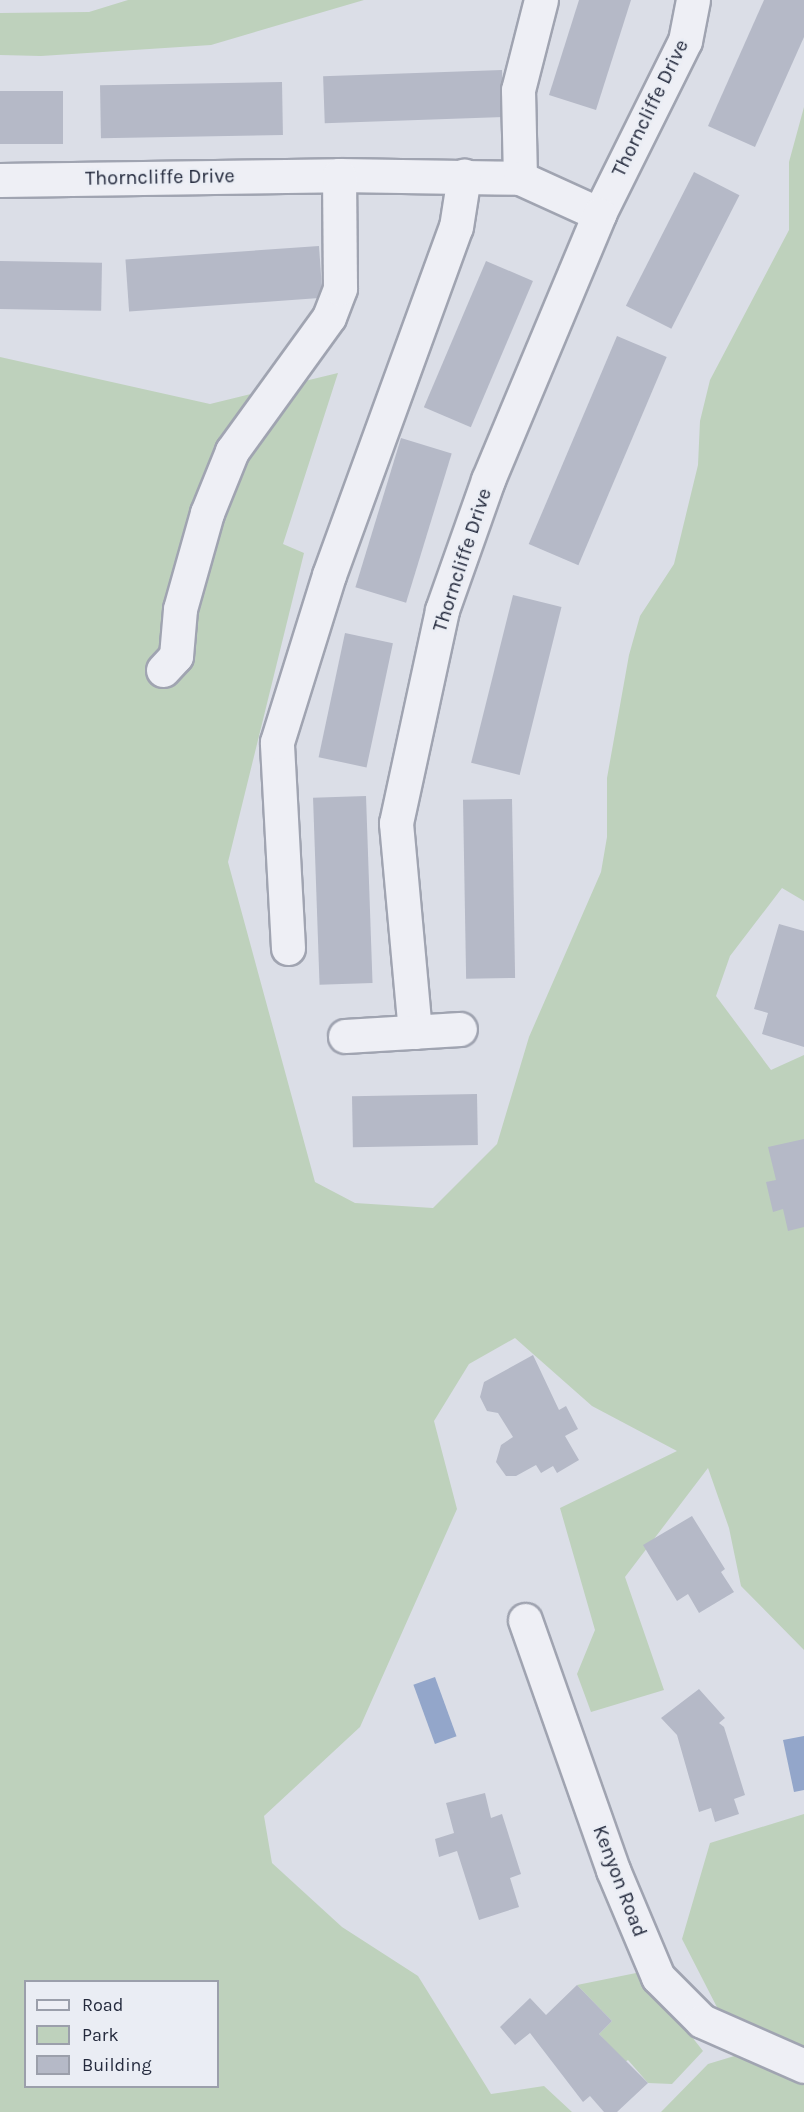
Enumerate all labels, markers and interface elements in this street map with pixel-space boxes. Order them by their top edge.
street label: Thorncliffe Drive [606,36,694,180]
street label: Thorncliffe Drive [85,164,235,190]
street label: Thorncliffe Drive [427,485,497,635]
street label: Kenyon Road [588,1822,652,1940]
legend [24,1980,219,2088]
text: Road [82,1994,123,2016]
text: Park [82,2024,119,2046]
text: Building [82,2054,152,2076]

